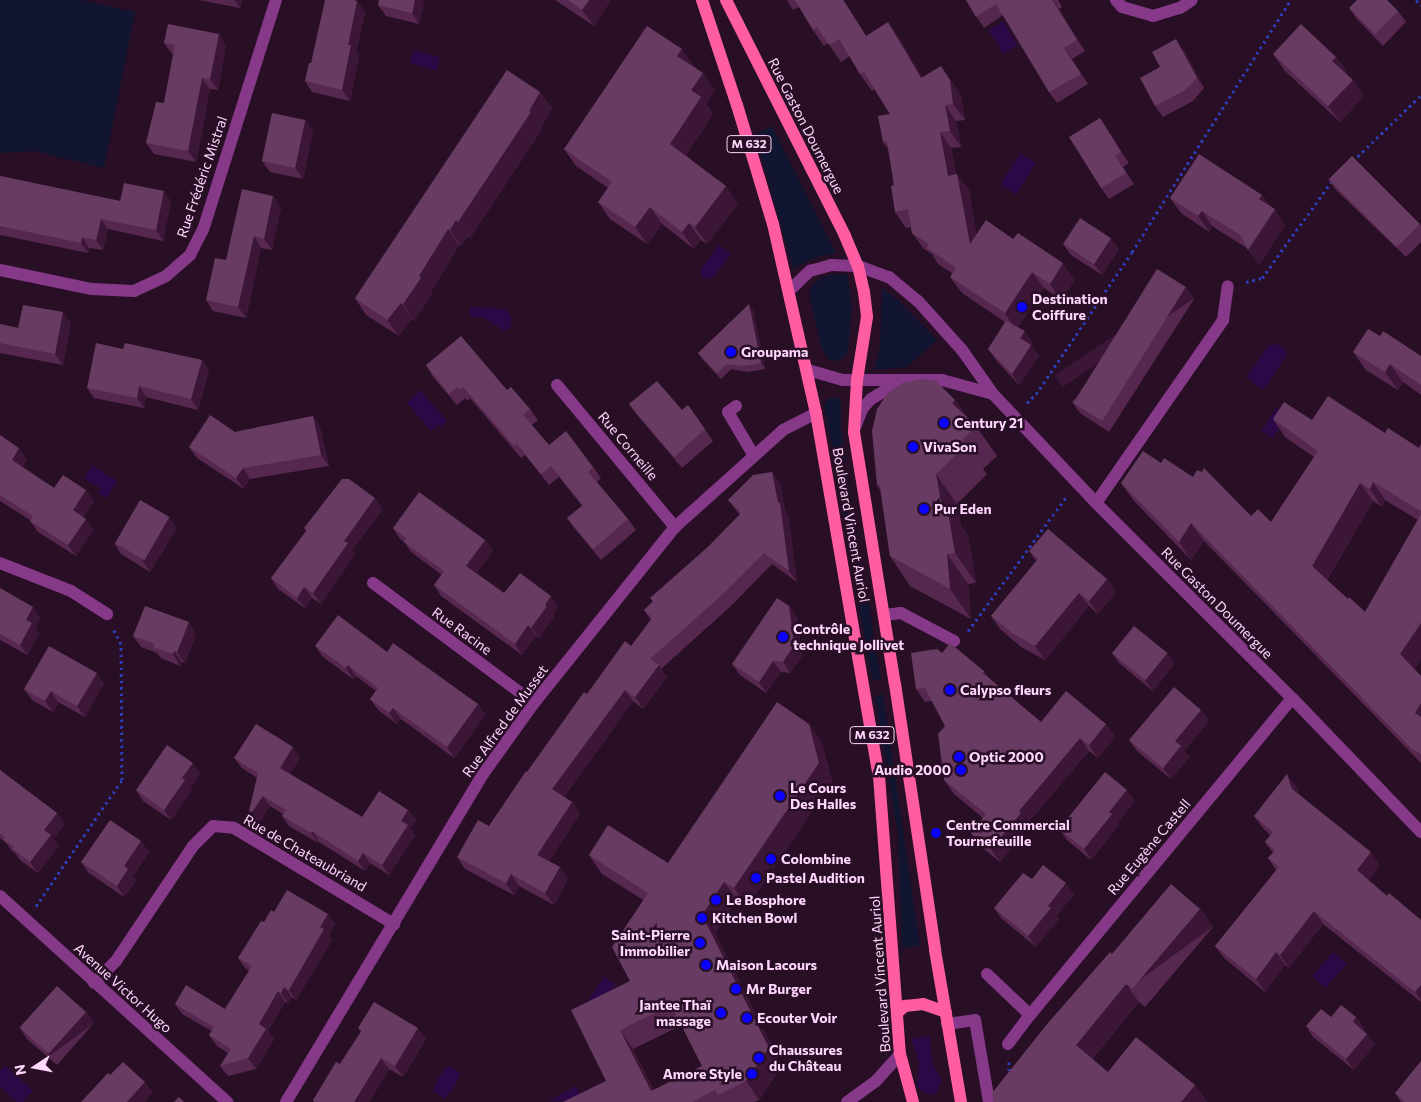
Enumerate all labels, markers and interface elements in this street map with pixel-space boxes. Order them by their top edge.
street label: Rue Gaston Doumergue [764,55,848,197]
street label: Rue Frédéric Mistral [173,114,231,240]
road number: M 632 [726,134,772,154]
place label: Destination Coiffure [1032,291,1108,324]
marker: Destination Coiffure [1016,301,1028,313]
place label: Groupama [741,344,808,360]
marker: Groupama [725,346,737,358]
street label: Rue Corneille [594,408,662,484]
place label: Century 21 [954,415,1023,431]
marker: Century 21 [938,417,950,429]
place label: VivaSon [923,439,977,455]
marker: VivaSon [907,441,919,453]
street label: Boulevard Vincent Auriol [829,446,873,604]
place label: Pur Eden [934,501,992,517]
marker: Pur Eden [918,503,930,515]
street label: Rue Gaston Doumergue [1158,544,1276,662]
street label: Rue Racine [429,604,495,658]
place label: Contrôle technique Jollivet [793,621,904,654]
marker: Contrôle technique Jollivet [777,631,789,643]
street label: Rue Alfred de Musset [459,662,551,780]
place label: Calypso fleurs [960,682,1051,698]
marker: Calypso fleurs [944,684,956,696]
road number: M 632 [850,726,894,744]
place label: Optic 2000 [969,749,1044,765]
marker: Optic 2000 [953,751,965,763]
place label: Audio 2000 [874,762,951,778]
marker: Audio 2000 [955,764,967,776]
place label: Le Cours Des Halles [790,780,856,812]
marker: Le Cours Des Halles [774,790,786,802]
street label: Rue Eugène Castell [1104,796,1194,898]
street label: Rue de Chateaubriand [240,811,370,895]
place label: Centre Commercial Tournefeuille [946,817,1070,850]
marker: Centre Commercial Tournefeuille [930,827,942,839]
place label: Colombine [781,851,851,867]
marker: Colombine [765,853,777,865]
place label: Pastel Audition [766,870,865,886]
marker: Pastel Audition [750,872,762,884]
place label: Le Bosphore [726,892,806,908]
marker: Le Bosphore [710,894,722,906]
street label: Boulevard Vincent Auriol [866,895,894,1053]
place label: Kitchen Bowl [712,910,797,926]
marker: Kitchen Bowl [696,912,708,924]
place label: Saint-Pierre Immobilier [611,927,690,960]
marker: Saint-Pierre Immobilier [694,937,706,949]
street label: Avenue Victor Hugo [71,940,175,1036]
place label: Maison Lacours [716,957,817,973]
marker: Maison Lacours [700,959,712,971]
place label: Mr Burger [746,981,812,997]
marker: Mr Burger [730,983,742,995]
place label: Jantee Thaï massage [639,997,711,1030]
marker: Jantee Thaï massage [715,1007,727,1019]
place label: Ecouter Voir [757,1010,837,1026]
marker: Ecouter Voir [741,1012,753,1024]
north arrow [10,1042,60,1092]
place label: Chaussures du Château [769,1042,843,1074]
marker: Chaussures du Château [753,1052,765,1064]
text: N [10,1063,29,1077]
place label: Amore Style [663,1066,742,1082]
marker: Amore Style [746,1068,758,1080]

